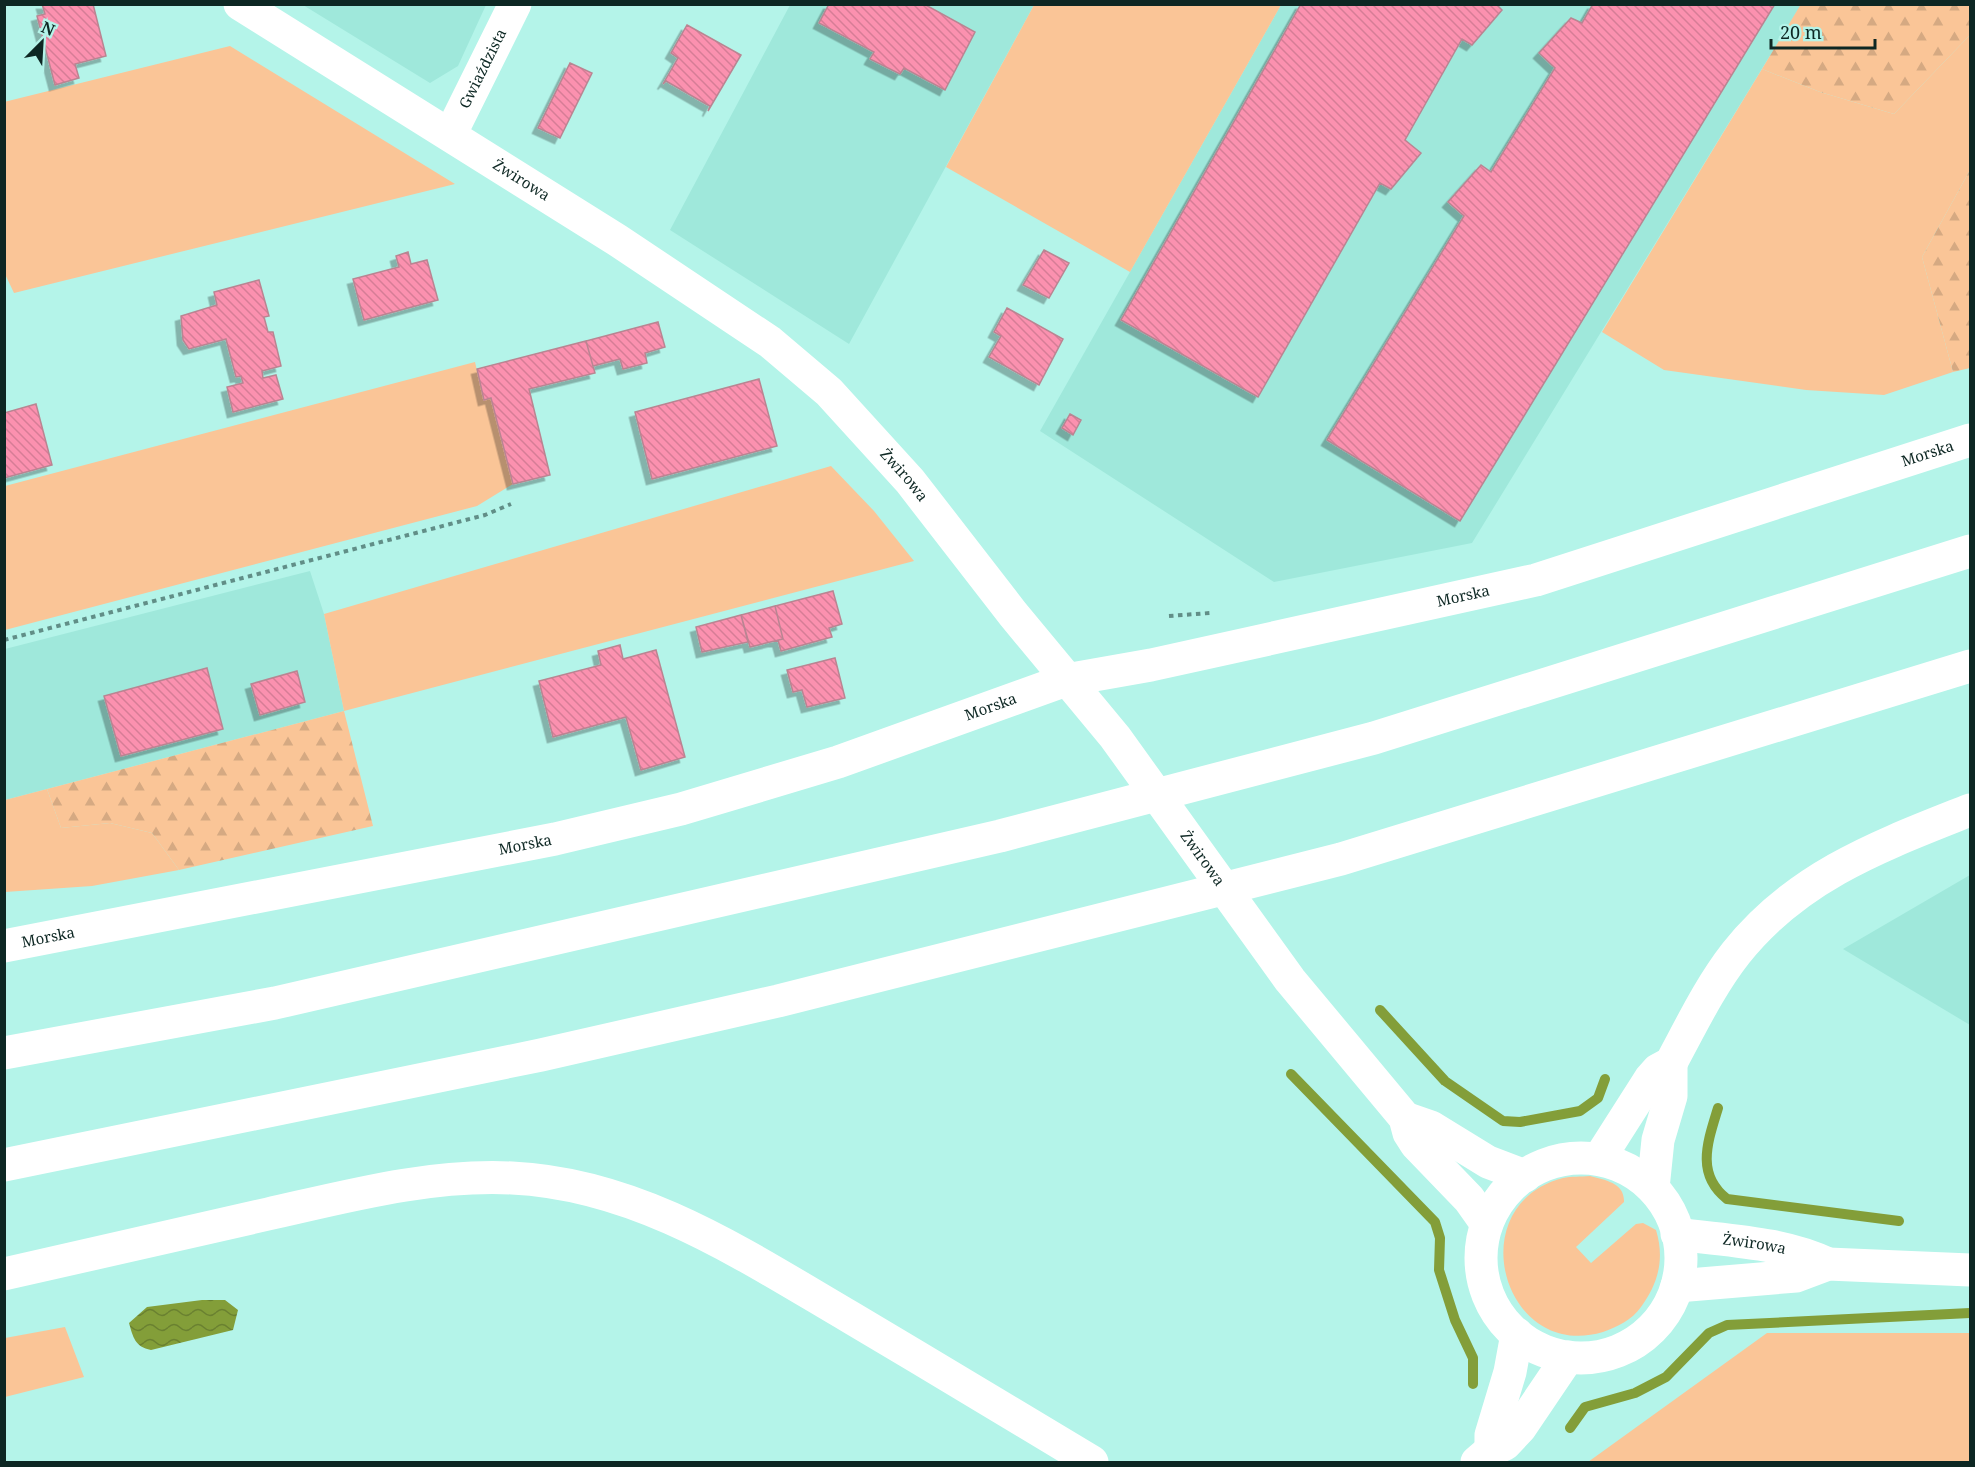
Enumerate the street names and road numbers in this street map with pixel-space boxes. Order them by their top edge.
street label: Gwiaździsta [454,25,510,112]
street label: Żwirowa [490,154,554,205]
street label: Morska [1899,435,1956,471]
street label: Żwirowa [876,444,933,505]
street label: Morska [1435,580,1491,611]
street label: Morska [962,688,1019,725]
street label: Żwirowa [1177,826,1230,890]
street label: Morska [497,829,553,859]
street label: Morska [20,921,76,951]
street label: Żwirowa [1722,1228,1788,1258]

